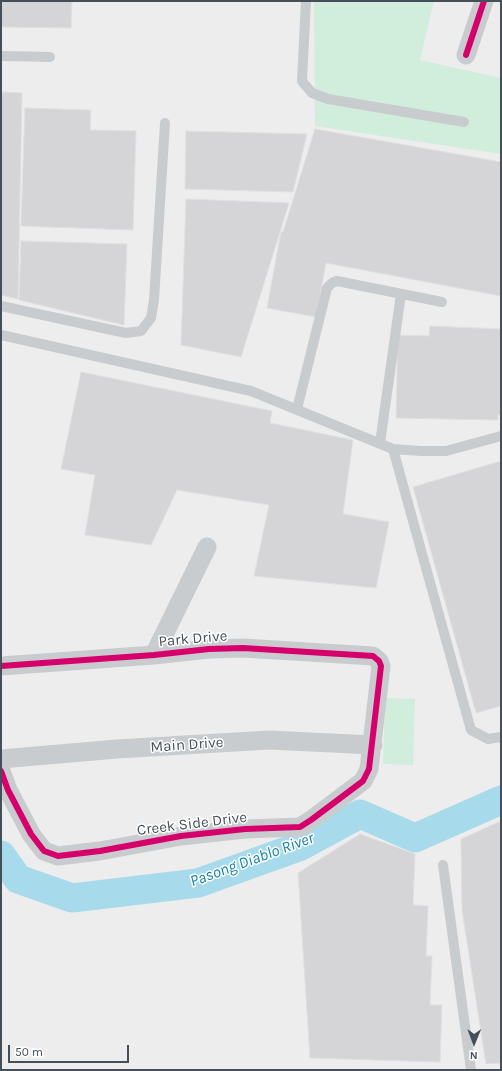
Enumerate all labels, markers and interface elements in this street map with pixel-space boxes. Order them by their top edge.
street label: Park Drive [158,627,228,651]
street label: Main Drive [150,733,224,757]
street label: Creek Side Drive [136,808,248,840]
water label: Pasong Diablo River [187,829,317,891]
north arrow [454,1023,494,1063]
scale bar [10,1037,131,1063]
text: 50 m [15,1045,43,1059]
text: N [470,1049,478,1062]

